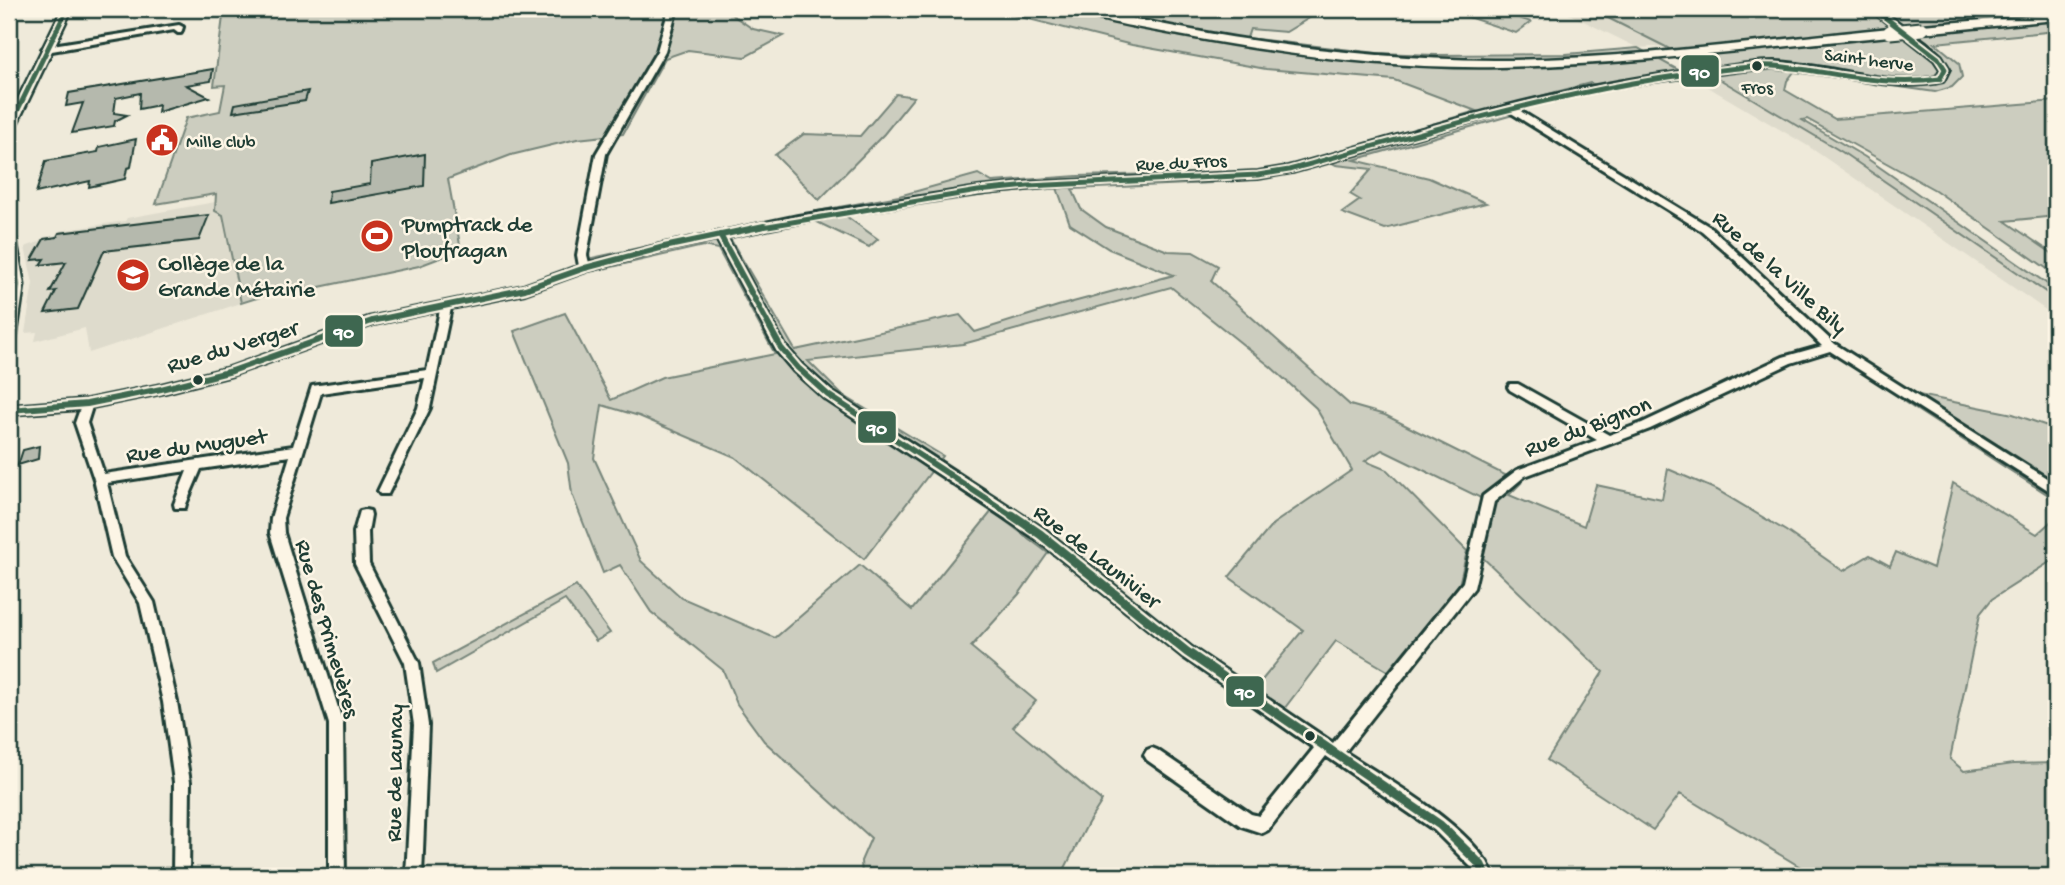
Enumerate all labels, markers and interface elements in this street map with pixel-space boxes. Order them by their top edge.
street label: Saint herve [1823,45,1915,78]
line badge: 90 [1680,54,1720,88]
marker: Fros [1750,59,1764,73]
text: 90 [1689,63,1710,86]
place label: Fros [1740,79,1774,100]
public building icon: Mille club [143,121,181,159]
place label: Mille club [186,132,256,155]
street label: Rue du Fros [1135,151,1228,178]
street label: Rue de la Ville Bily [1705,206,1852,341]
place label: Pumptrack de Ploufragan [401,213,533,266]
sports icon: Pumptrack de Ploufragan [358,217,396,255]
place label: Collège de la Grande Métairie [158,252,316,305]
school or university icon: Collège de la Grande Métairie [114,256,152,294]
line badge: 90 [324,314,364,348]
street label: Rue du Verger [164,315,304,381]
text: 90 [333,323,354,346]
unlabelled marker [191,373,205,387]
street label: Rue du Bignon [1521,392,1655,465]
line badge: 90 [857,410,897,444]
text: 90 [866,419,887,442]
street label: Rue du Muguet [124,424,270,471]
street label: Rue de Launivier [1027,500,1166,617]
street label: Rue des Primevères [287,537,364,722]
line badge: 90 [1225,675,1265,708]
text: 90 [1234,683,1255,706]
street label: Rue de Launay [382,704,411,842]
unlabelled marker [1303,729,1317,743]

